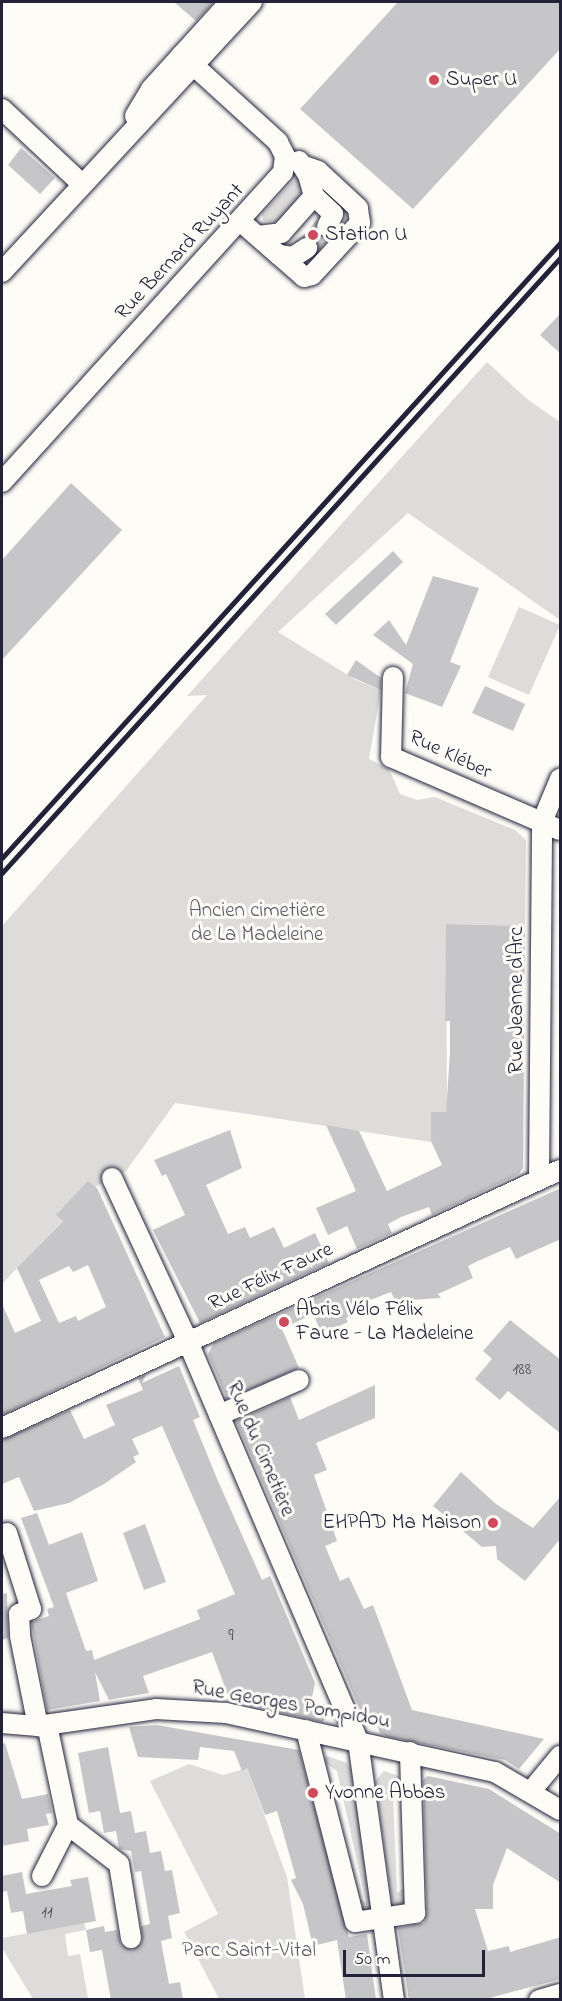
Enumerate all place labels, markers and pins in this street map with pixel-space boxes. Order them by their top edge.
place label: Super U [446,67,517,93]
marker: Super U [427,73,441,87]
place label: Station U [325,222,408,248]
marker: Station U [306,228,320,242]
place label: Abris Vélo Félix Faure - La Madeleine [296,1297,473,1347]
marker: Abris Vélo Félix Faure - La Madeleine [277,1315,291,1329]
place label: EHPAD Ma Maison [322,1510,481,1536]
marker: EHPAD Ma Maison [486,1516,500,1530]
place label: Yvonne Abbas [325,1780,446,1806]
marker: Yvonne Abbas [306,1786,320,1800]

